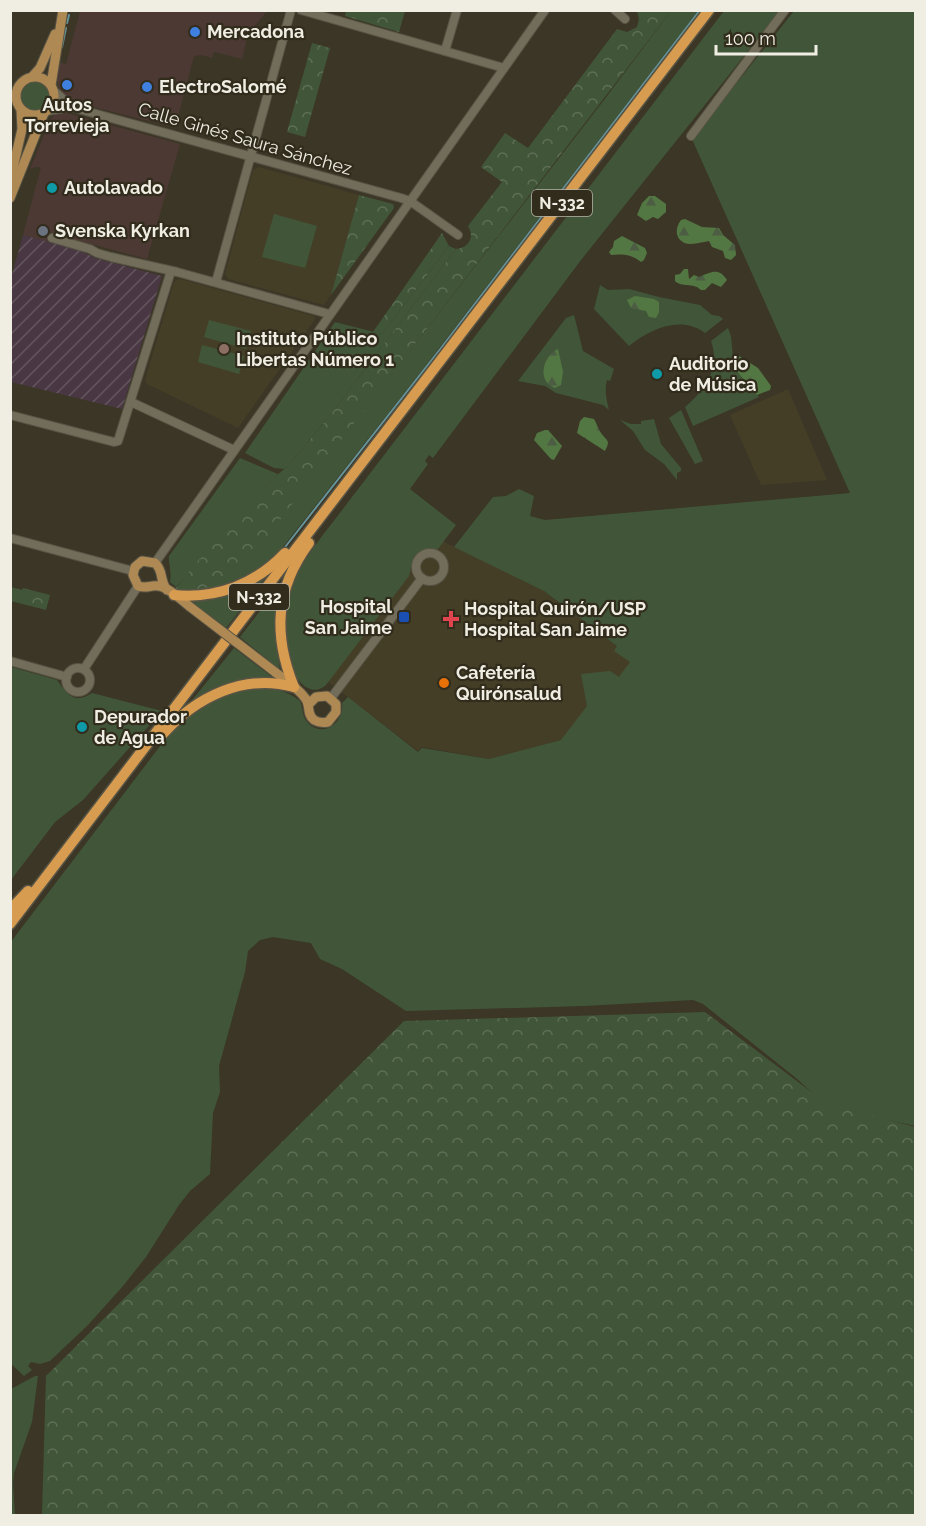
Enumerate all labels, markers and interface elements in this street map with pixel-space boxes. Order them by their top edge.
scale bar [716,18,816,56]
place label: Mercadona [207,21,304,42]
marker: Mercadona [188,25,202,39]
text: 100 m [725,28,776,49]
place label: ElectroSalomé [159,76,287,97]
marker: Autos Torrevieja [60,78,74,92]
marker: ElectroSalomé [140,80,154,94]
place label: Autos Torrevieja [25,94,109,136]
street label: Calle Ginés Saura Sánchez [136,98,355,179]
place label: Autolavado [64,177,163,198]
marker: Autolavado [45,181,59,195]
road number: N-332 [532,190,592,216]
place label: Svenska Kyrkan [55,220,190,241]
marker: Svenska Kyrkan [36,224,50,238]
place label: Instituto Público Libertas Número 1 [236,328,394,370]
marker: Instituto Público Libertas Número 1 [217,342,231,356]
place label: Auditorio de Música [669,353,756,395]
marker: Auditorio de Música [650,367,664,381]
road number: N-332 [229,584,289,610]
place label: Hospital San Jaime [305,596,392,638]
place label: Hospital Quirón/USP Hospital San Jaime [464,598,646,640]
marker: Hospital San Jaime [397,610,411,624]
marker: Hospital Quirón/USP Hospital San Jaime [442,610,460,628]
place label: Cafetería Quirónsalud [456,662,562,704]
marker: Cafetería Quirónsalud [437,676,451,690]
place label: Depurador de Agua [94,706,187,748]
marker: Depurador de Agua [75,720,89,734]

